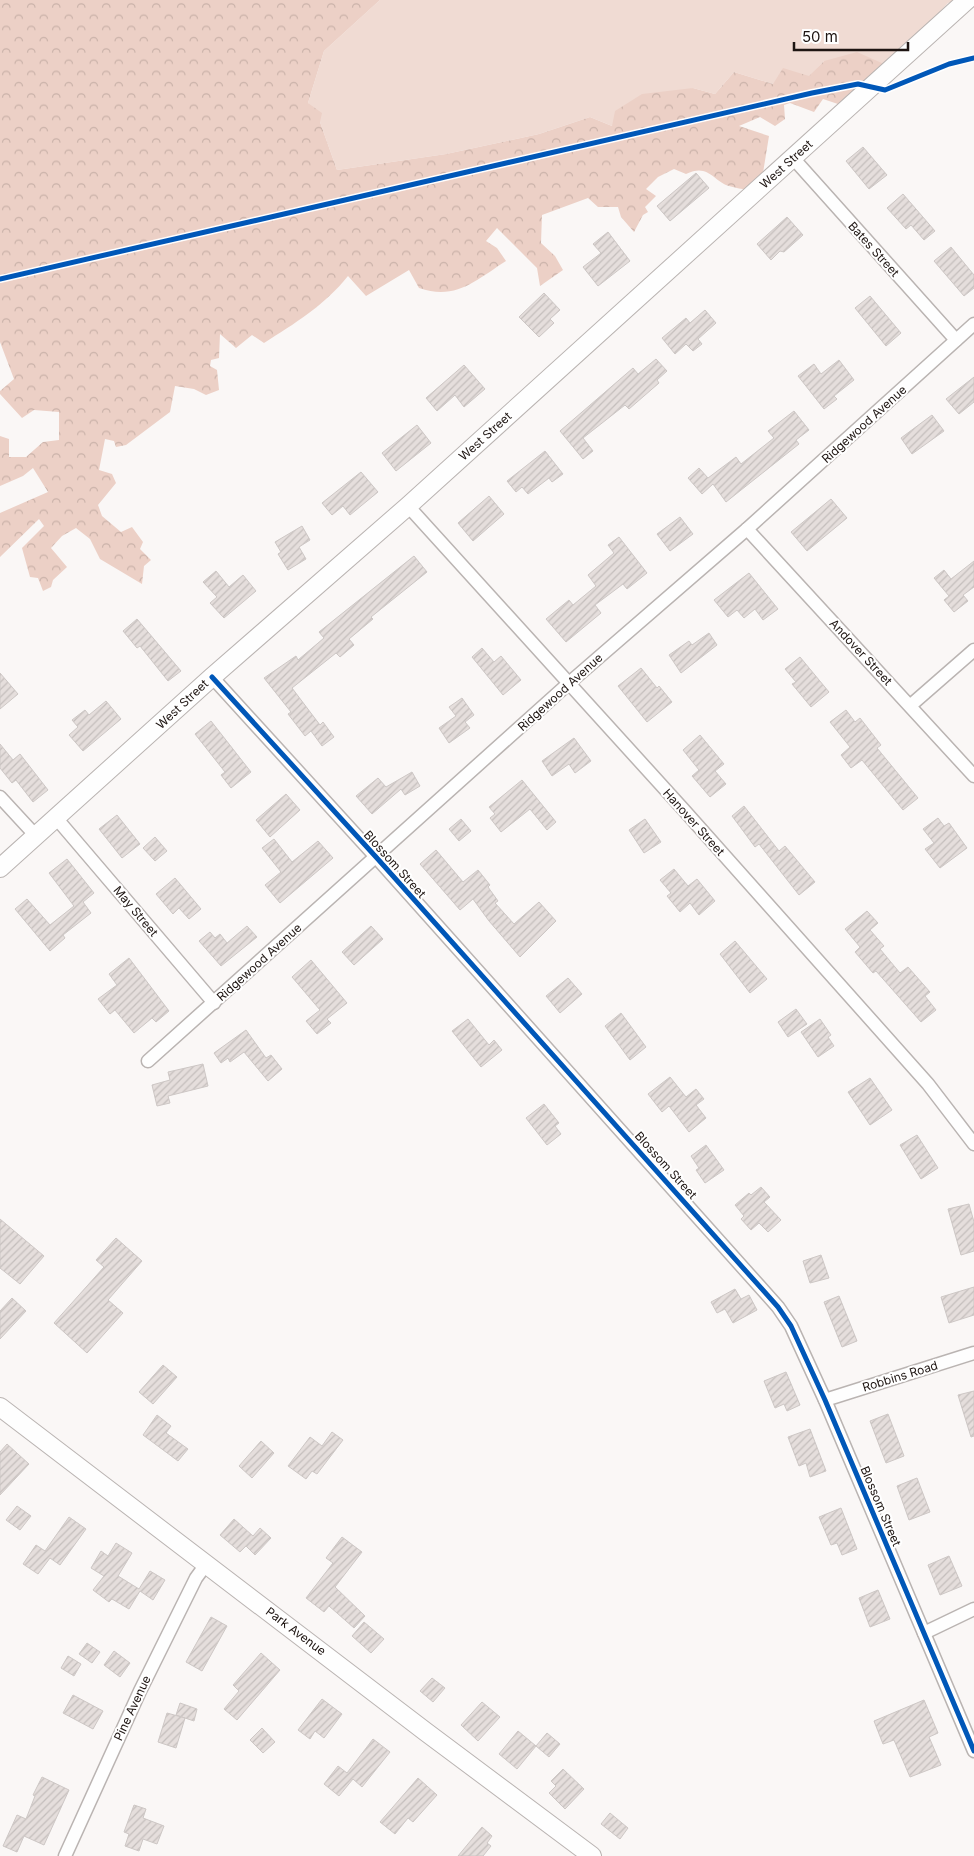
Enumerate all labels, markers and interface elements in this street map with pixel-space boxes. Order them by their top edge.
scale bar [794,20,908,52]
text: 50 m [802,27,838,46]
street label: West Street [757,136,815,192]
street label: Bates Street [845,218,903,280]
street label: Ridgewood Avenue [818,382,910,466]
street label: West Street [456,408,514,464]
street label: Andover Street [827,616,895,688]
street label: Ridgewood Avenue [514,650,606,734]
street label: West Street [153,676,211,732]
street label: Hanover Street [660,785,728,859]
street label: Blossom Street [361,827,429,901]
street label: May Street [111,883,162,939]
street label: Ridgewood Avenue [213,920,305,1004]
street label: Blossom Street [632,1128,700,1202]
street label: Robbins Road [860,1357,940,1395]
street label: Blossom Street [857,1464,905,1548]
street label: Park Avenue [263,1604,329,1658]
street label: Pine Avenue [110,1673,154,1743]

